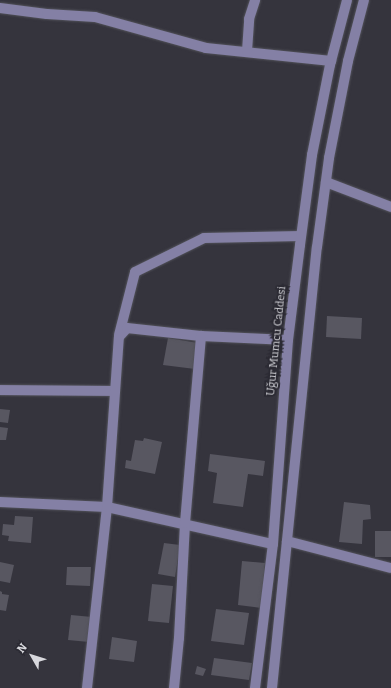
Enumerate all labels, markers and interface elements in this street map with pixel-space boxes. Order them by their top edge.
street label: Uğur Mumcu Caddesi [265,286,289,396]
north arrow [12,636,52,676]
text: N [15,641,30,656]

